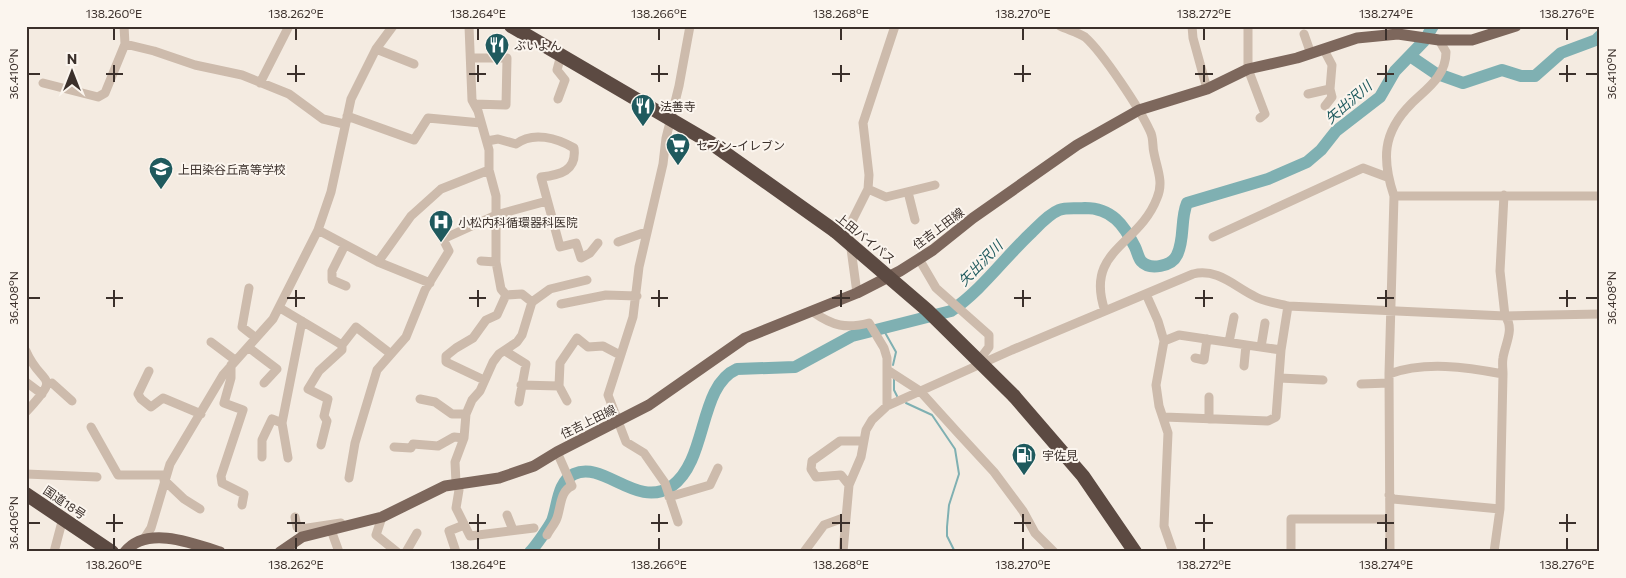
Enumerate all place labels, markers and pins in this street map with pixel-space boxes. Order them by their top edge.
restaurant icon: ぶいよん [484,32,510,66]
place label: ぶいよん [514,38,562,52]
restaurant icon: 法善寺 [630,93,656,127]
place label: 法善寺 [660,99,696,113]
supermarket icon: セブン-イレブン [665,132,691,166]
place label: セブン-イレブン [696,138,785,152]
school or university icon: 上田染谷丘高等学校 [148,156,174,190]
place label: 上田染谷丘高等学校 [178,162,286,176]
hospital icon: 小松内科循環器科医院 [428,209,454,243]
place label: 小松内科循環器科医院 [458,215,578,229]
fuel station icon: 宇佐見 [1011,442,1037,476]
place label: 宇佐見 [1042,448,1078,462]

